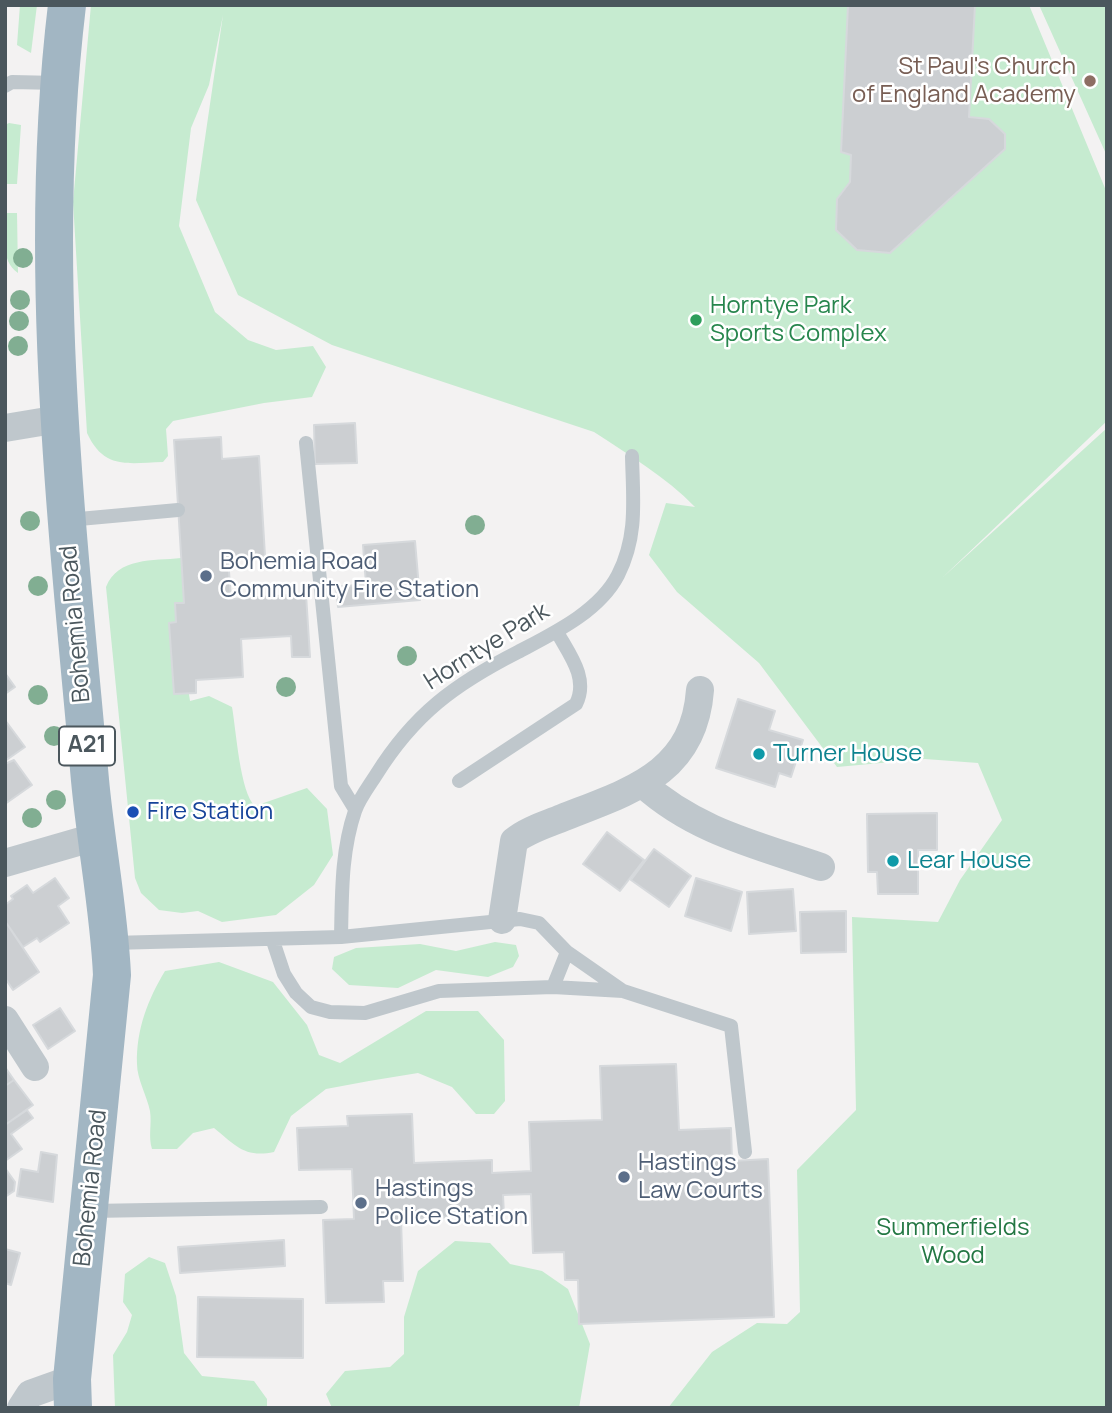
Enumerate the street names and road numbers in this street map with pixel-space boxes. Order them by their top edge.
street label: Bohemia Road [55,544,97,704]
street label: Horntye Park [419,597,555,697]
road number: A21 [59,726,115,766]
street label: Bohemia Road [68,1108,114,1268]

